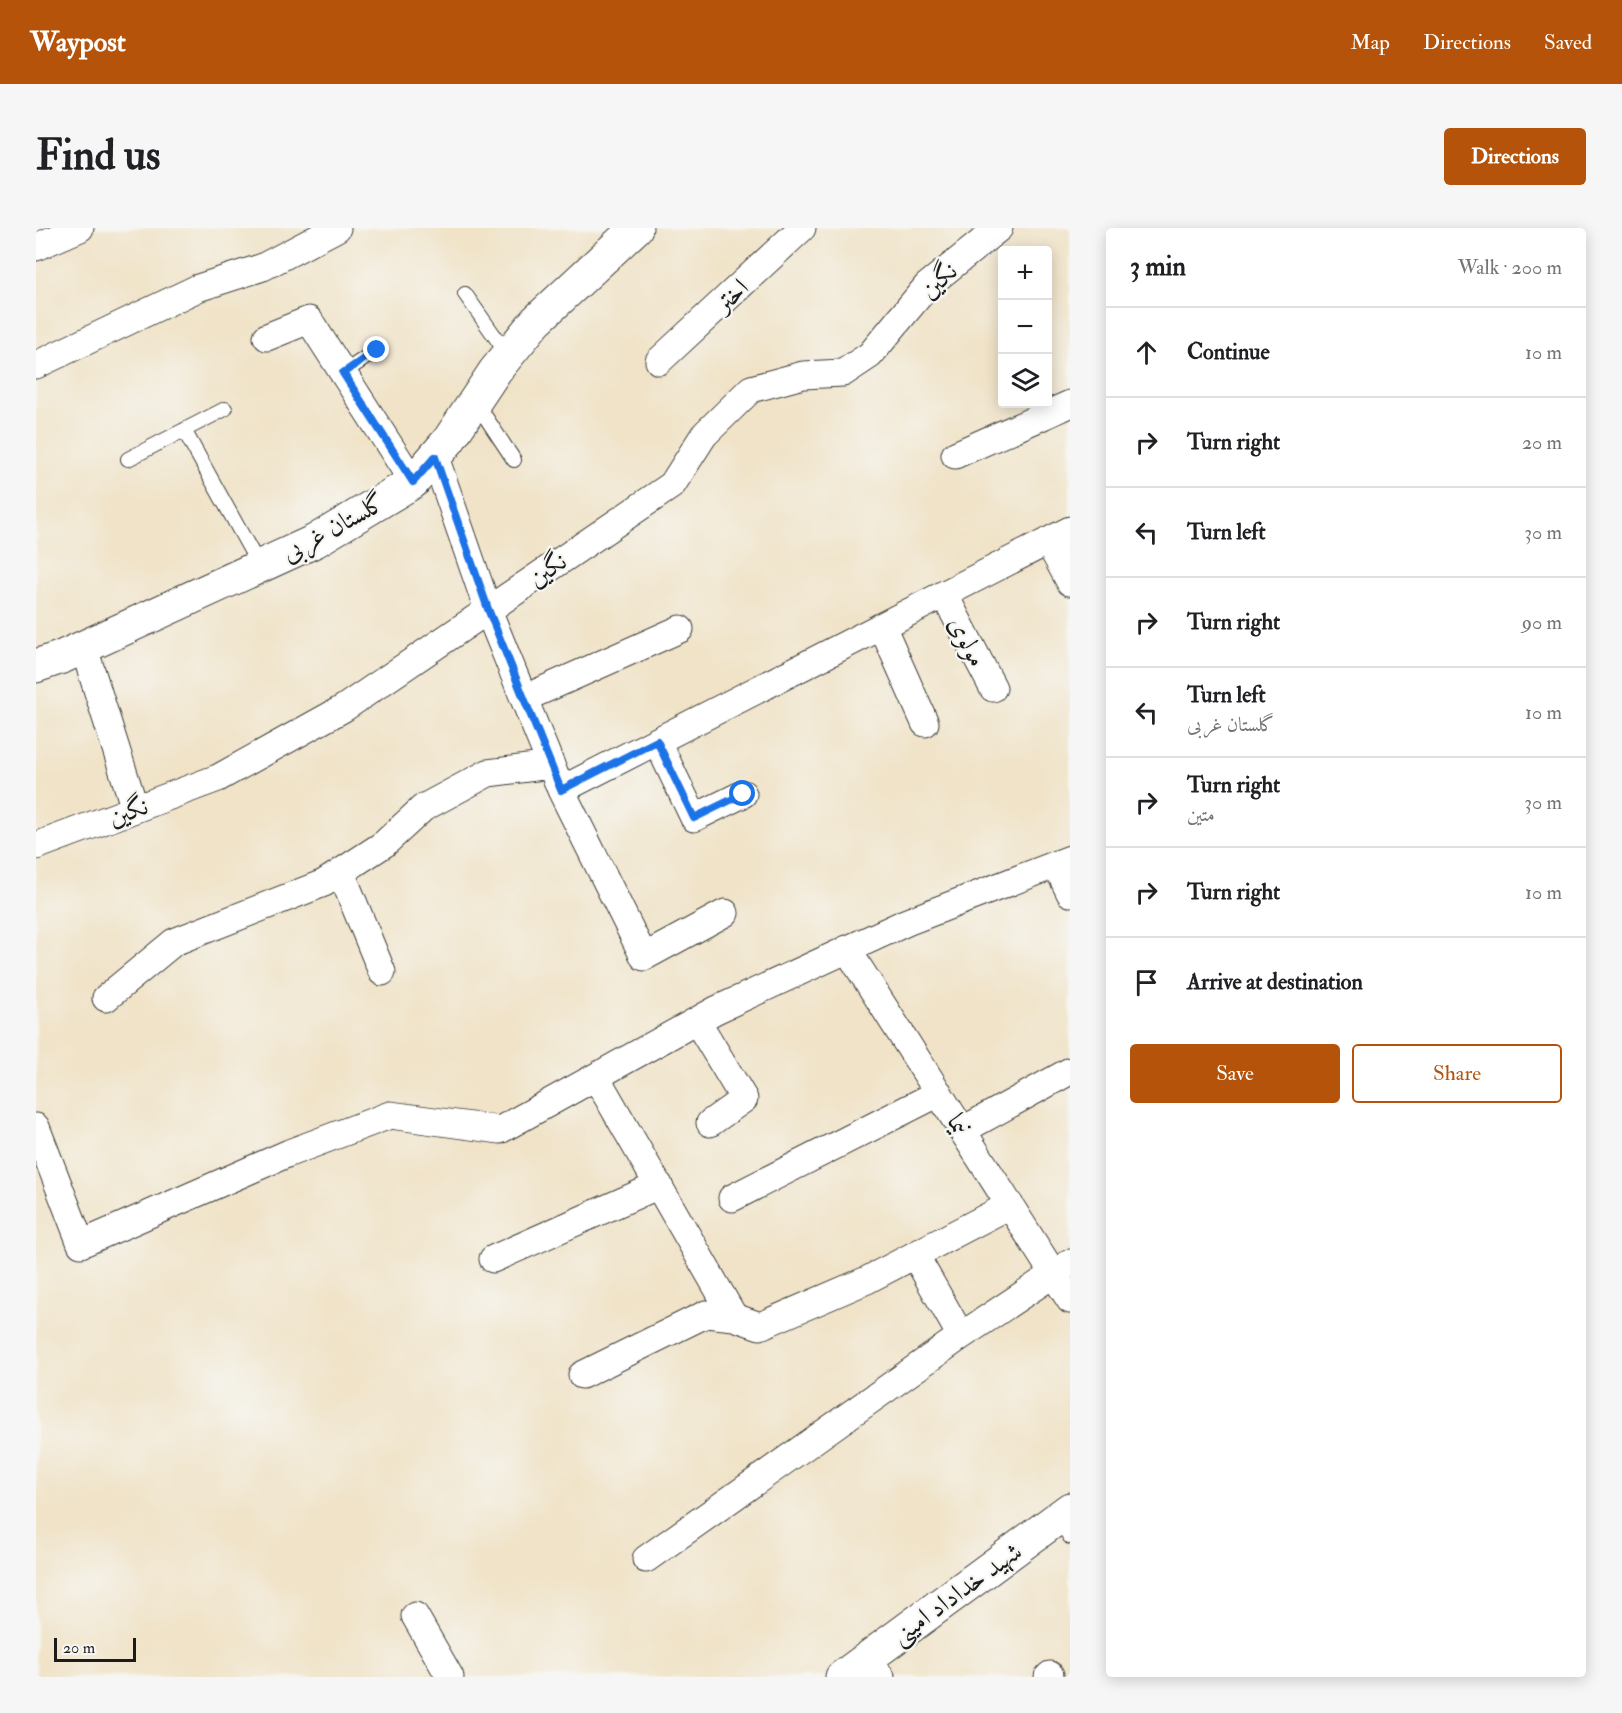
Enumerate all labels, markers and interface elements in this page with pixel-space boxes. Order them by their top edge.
text: Waypost [30,25,126,60]
text: Map [1350,29,1390,56]
text: Directions [1423,29,1511,56]
text: Saved [1544,29,1592,56]
button: Directions [1444,128,1586,185]
text: Find us [36,130,160,182]
map controls [998,246,1052,408]
button: + [998,246,1052,300]
text: 3 min [1130,251,1186,283]
street label: نگین [912,255,964,306]
text: Walk · 200 m [1458,255,1562,280]
street label: اختر [706,272,756,322]
button: − [998,300,1052,354]
route end [363,336,389,362]
icon: ahead [1130,336,1163,369]
text: Continue [1187,338,1270,366]
text: 10 m [1525,340,1562,365]
button: layers [998,354,1052,408]
icon: right [1130,426,1163,459]
text: Turn right [1187,428,1280,456]
text: 20 m [1522,430,1562,455]
street label: گلستان غربی [276,486,392,571]
icon: left [1130,516,1163,549]
text: Turn left [1187,518,1266,546]
text: 30 m [1524,520,1562,545]
street label: نگین [521,545,573,594]
icon: right [1130,606,1163,639]
text: Turn right [1187,608,1280,636]
text: 90 m [1522,610,1562,635]
street label: مولوی [941,611,993,672]
text: Turn left [1187,681,1266,709]
icon: left [1130,696,1163,729]
text: 10 m [1525,700,1562,725]
text: گلستان غربی [1187,712,1274,737]
text: Turn right [1187,771,1280,799]
route start [729,780,755,806]
icon: right [1130,786,1163,819]
street label: نگین [104,789,153,834]
text: 30 m [1524,790,1562,815]
text: متین [1187,802,1215,827]
icon: right [1130,876,1163,909]
text: Turn right [1187,878,1280,906]
text: 10 m [1525,880,1562,905]
icon: arrive [1130,966,1163,999]
text: Arrive at destination [1187,968,1363,996]
button: Save [1130,1044,1340,1103]
button: Share [1352,1044,1562,1103]
street label: نیما [939,1108,977,1142]
street label: شهید خداداد امینی [885,1536,1030,1654]
scale bar [54,1635,136,1662]
text: 20 m [63,1638,95,1658]

